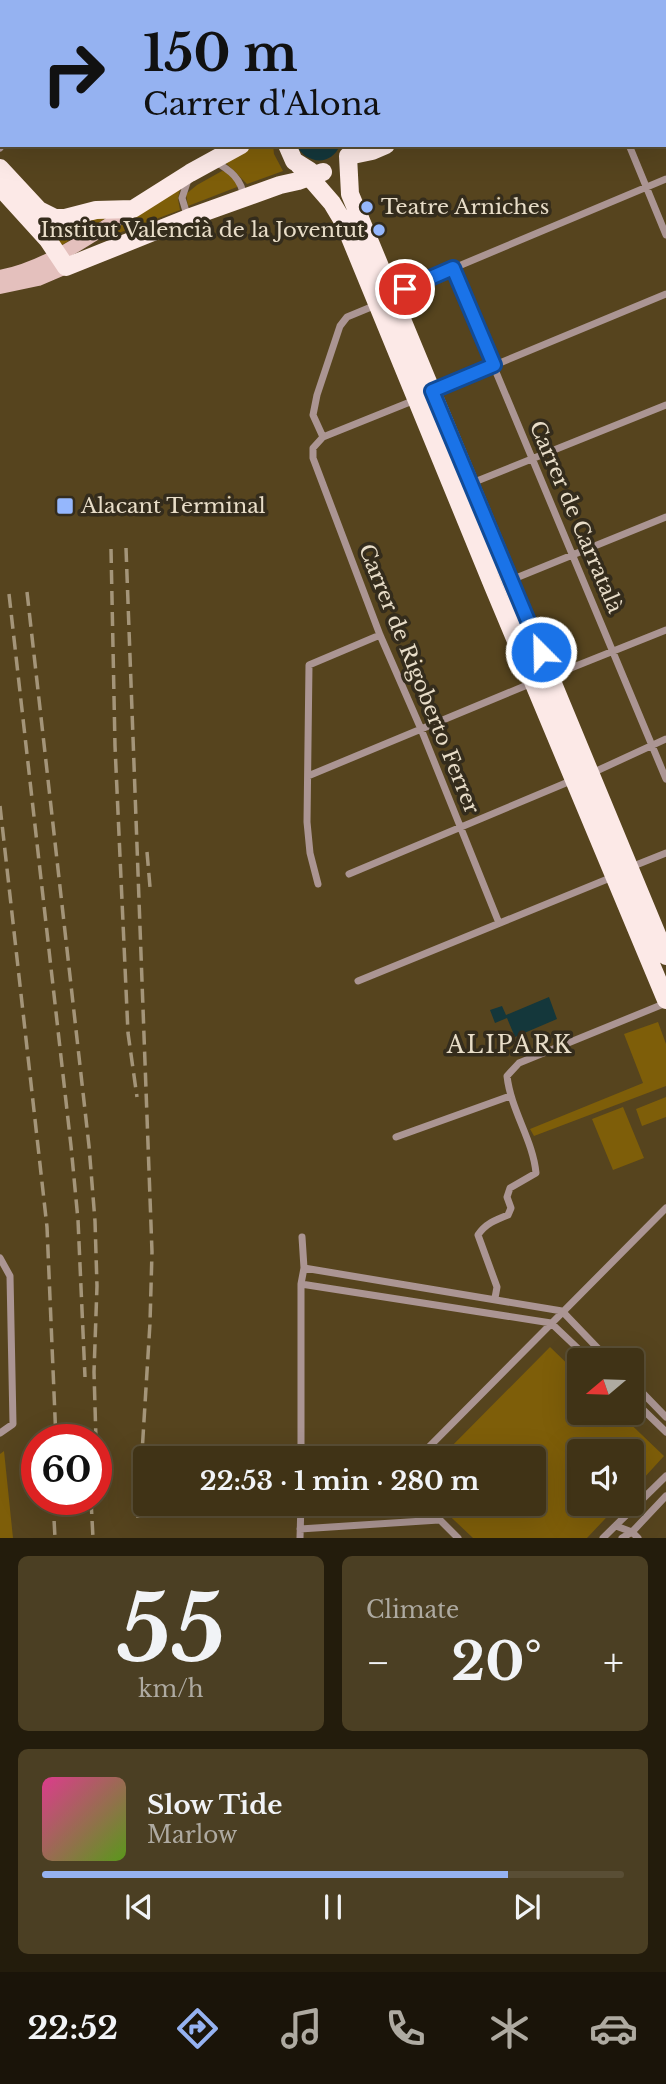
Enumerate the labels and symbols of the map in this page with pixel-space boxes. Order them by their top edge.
place label: Teatre Arniches [381,194,549,220]
marker: Teatre Arniches [359,199,375,215]
place label: Institut Valencià de la Joventut [40,217,365,243]
marker: Institut Valencià de la Joventut [371,222,387,238]
pin [375,259,435,319]
street label: Carrer de Carratalà [524,417,628,617]
place label: Alacant Terminal [80,493,266,519]
marker: Alacant Terminal [55,496,75,516]
street label: Carrer de Rigoberto Ferrer [353,540,485,818]
position arrow [504,615,578,689]
district label: ALIPARK [446,1031,573,1059]
north arrow [567,1348,644,1424]
speed limit sign: 60 [21,1424,112,1515]

